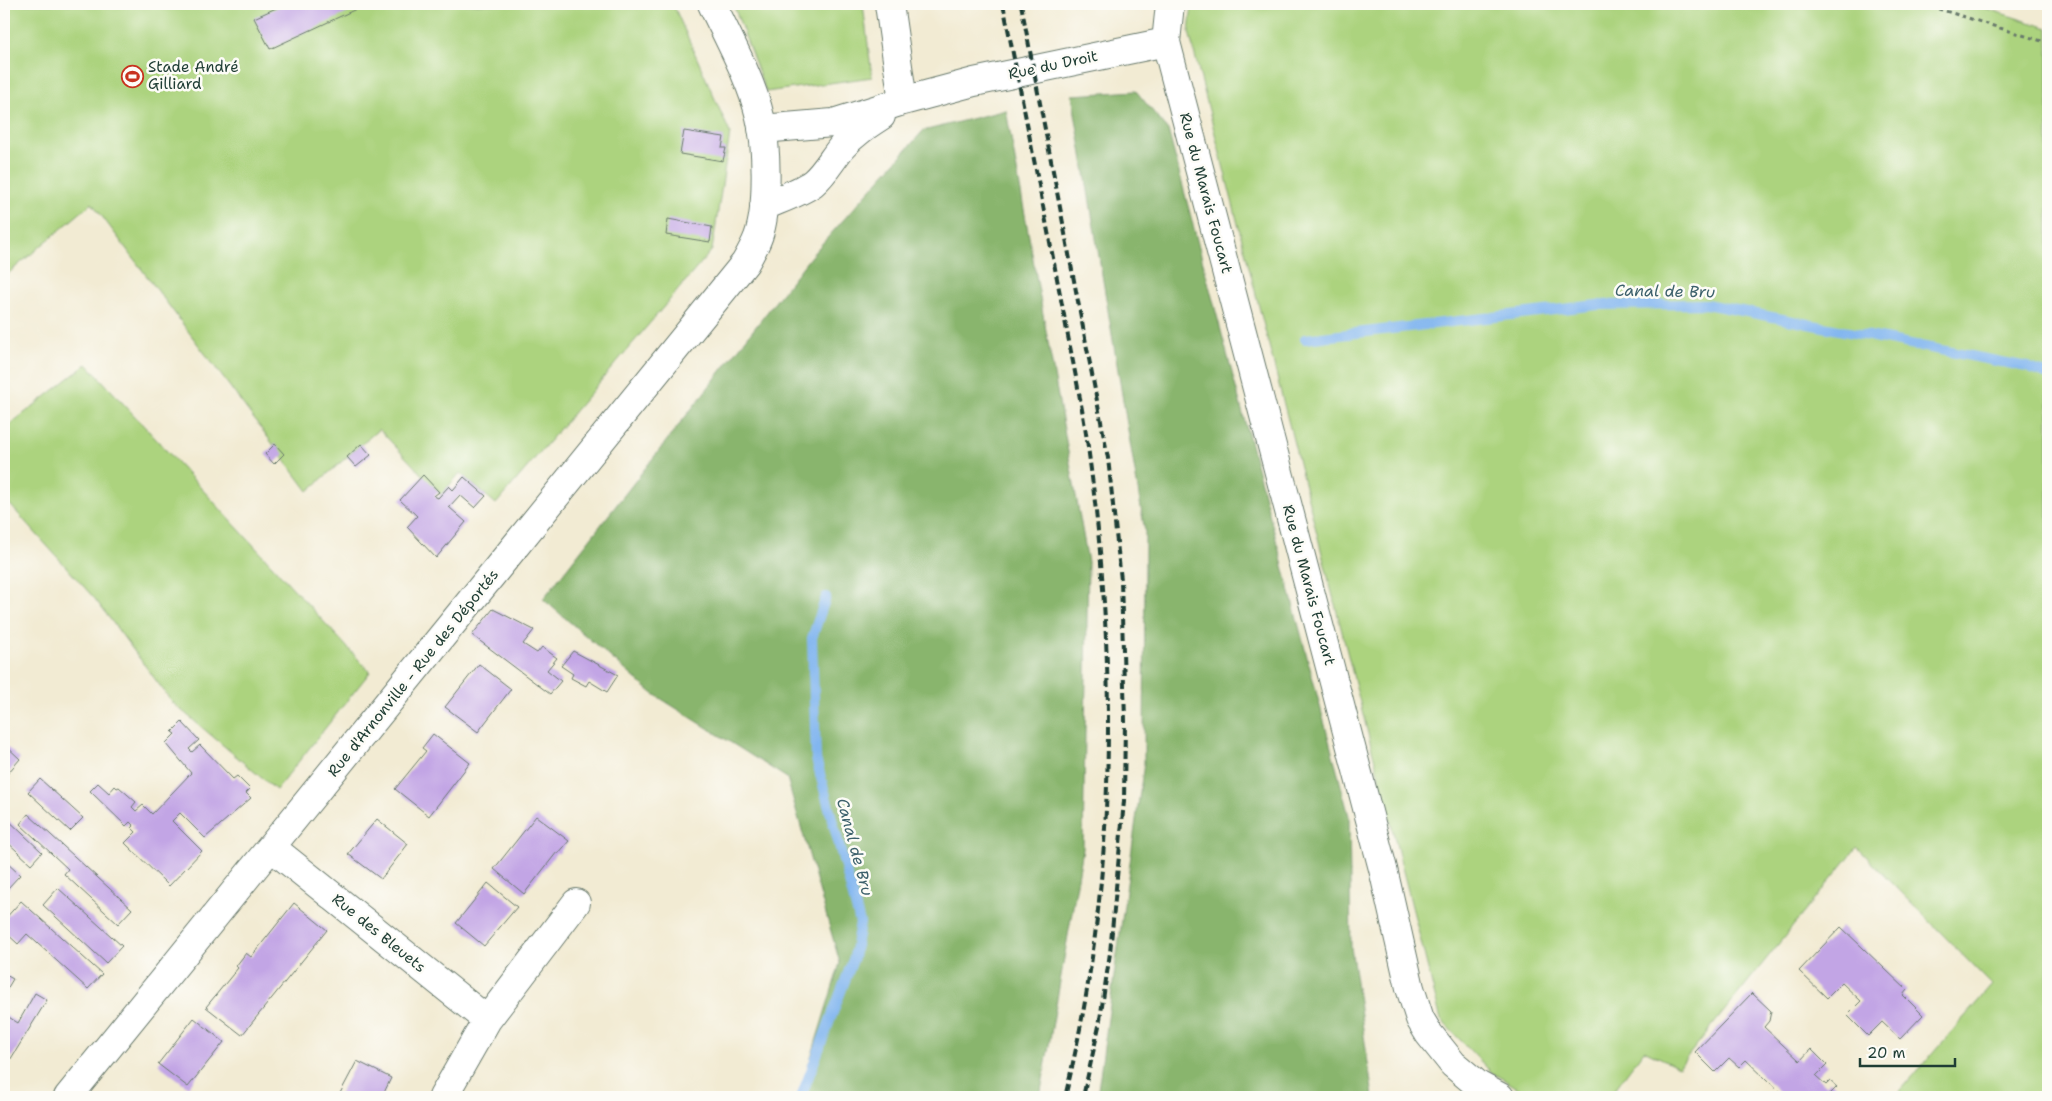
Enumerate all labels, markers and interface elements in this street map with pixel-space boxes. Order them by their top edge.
street label: Rue du Droit [1006,46,1100,84]
place label: Stade André Gilliard [148,57,239,94]
sports icon: Stade André Gilliard [120,64,144,88]
street label: Rue du Marais Foucart [1175,110,1237,276]
water label: Canal de Bru [1615,280,1715,302]
street label: Rue du Marais Foucart [1278,502,1340,668]
street label: Rue d'Arnonville - Rue des Déportés [323,565,503,781]
water label: Canal de Bru [832,796,878,898]
street label: Rue des Bleuets [328,889,430,977]
scale bar [1860,1036,1954,1068]
text: 20 m [1867,1043,1906,1063]

